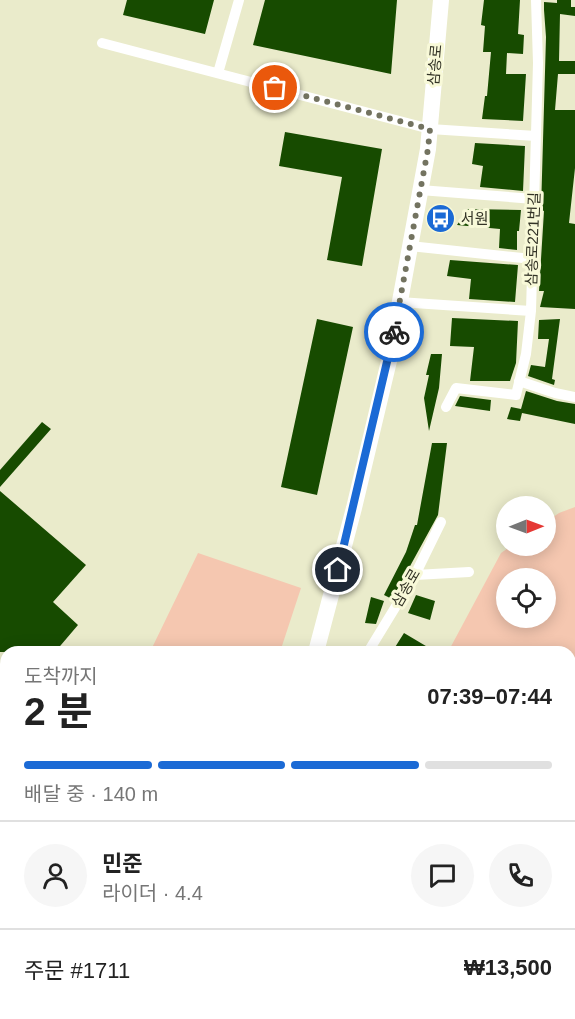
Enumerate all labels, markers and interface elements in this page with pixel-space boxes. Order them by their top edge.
street label: 삼송로 [424,44,445,86]
pin [249,62,300,113]
icon: bag [258,71,291,104]
street label: 삼송로221번길 [522,192,543,286]
bus stop icon: 서원 [424,203,456,235]
place label: 서원 [461,210,489,227]
courier [364,302,424,362]
icon: bike [378,316,411,349]
north arrow [496,496,556,556]
map controls [496,496,556,628]
pin [312,544,363,595]
icon: home [321,553,354,586]
street label: 삼송로 [388,566,423,610]
button: locate [496,568,556,628]
text: 도착까지 [24,665,98,687]
text: 07:39–07:44 [427,684,552,709]
text: 2 분 [24,690,92,733]
text: 배달 중 · 140 m [24,783,158,805]
button: person [24,844,87,907]
button: chat [411,844,474,907]
button: phone [489,844,552,907]
text: 민준 [102,851,142,876]
text: 라이더 · 4.4 [102,882,203,904]
text: ₩13,500 [464,955,552,980]
text: 주문 #1711 [24,958,130,983]

